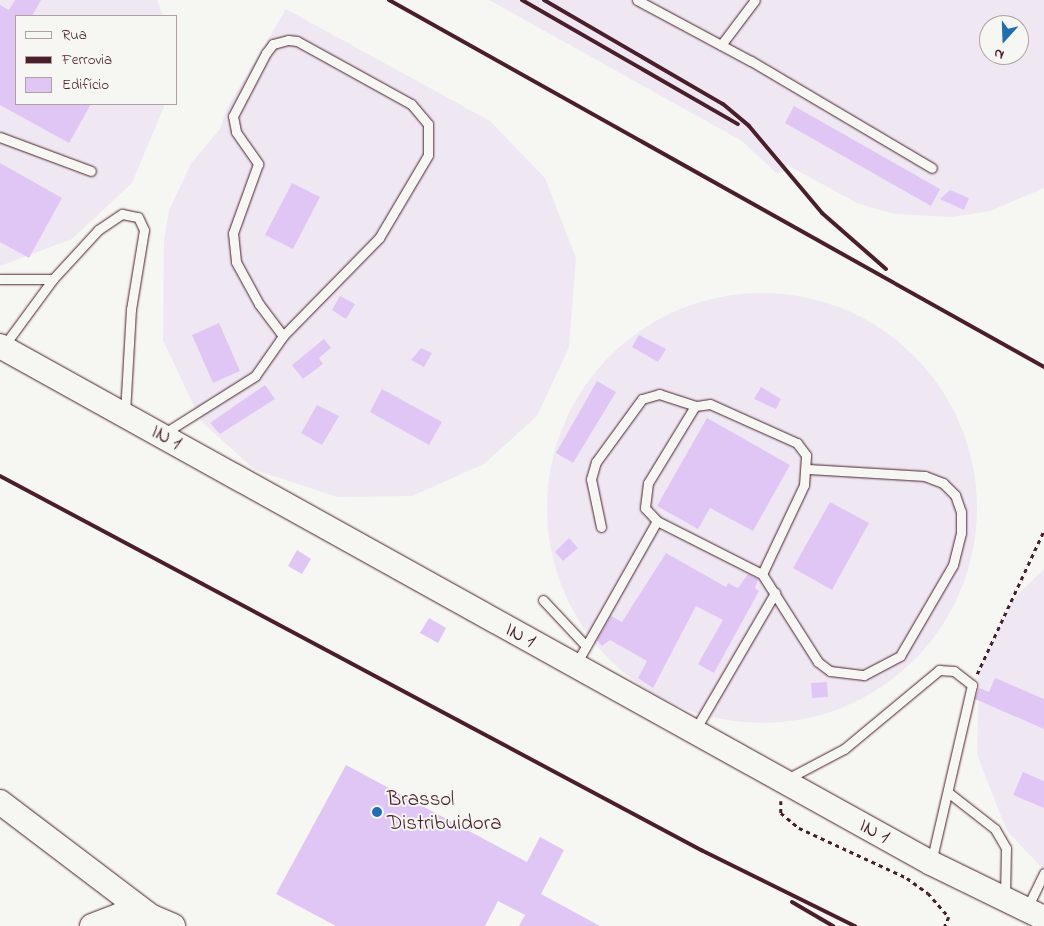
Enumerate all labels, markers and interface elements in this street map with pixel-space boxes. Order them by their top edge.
legend [15,15,178,105]
north arrow [979,15,1029,65]
text: Rua [62,24,87,46]
text: N [991,42,1007,65]
text: Ferrovia [62,49,112,71]
text: Edifício [62,74,109,96]
street label: IN 1 [146,419,186,457]
street label: IN 1 [500,617,540,655]
place label: Brassol Distribuidora [387,787,502,837]
marker: Brassol Distribuidora [371,806,383,818]
street label: IN 1 [854,813,894,851]

